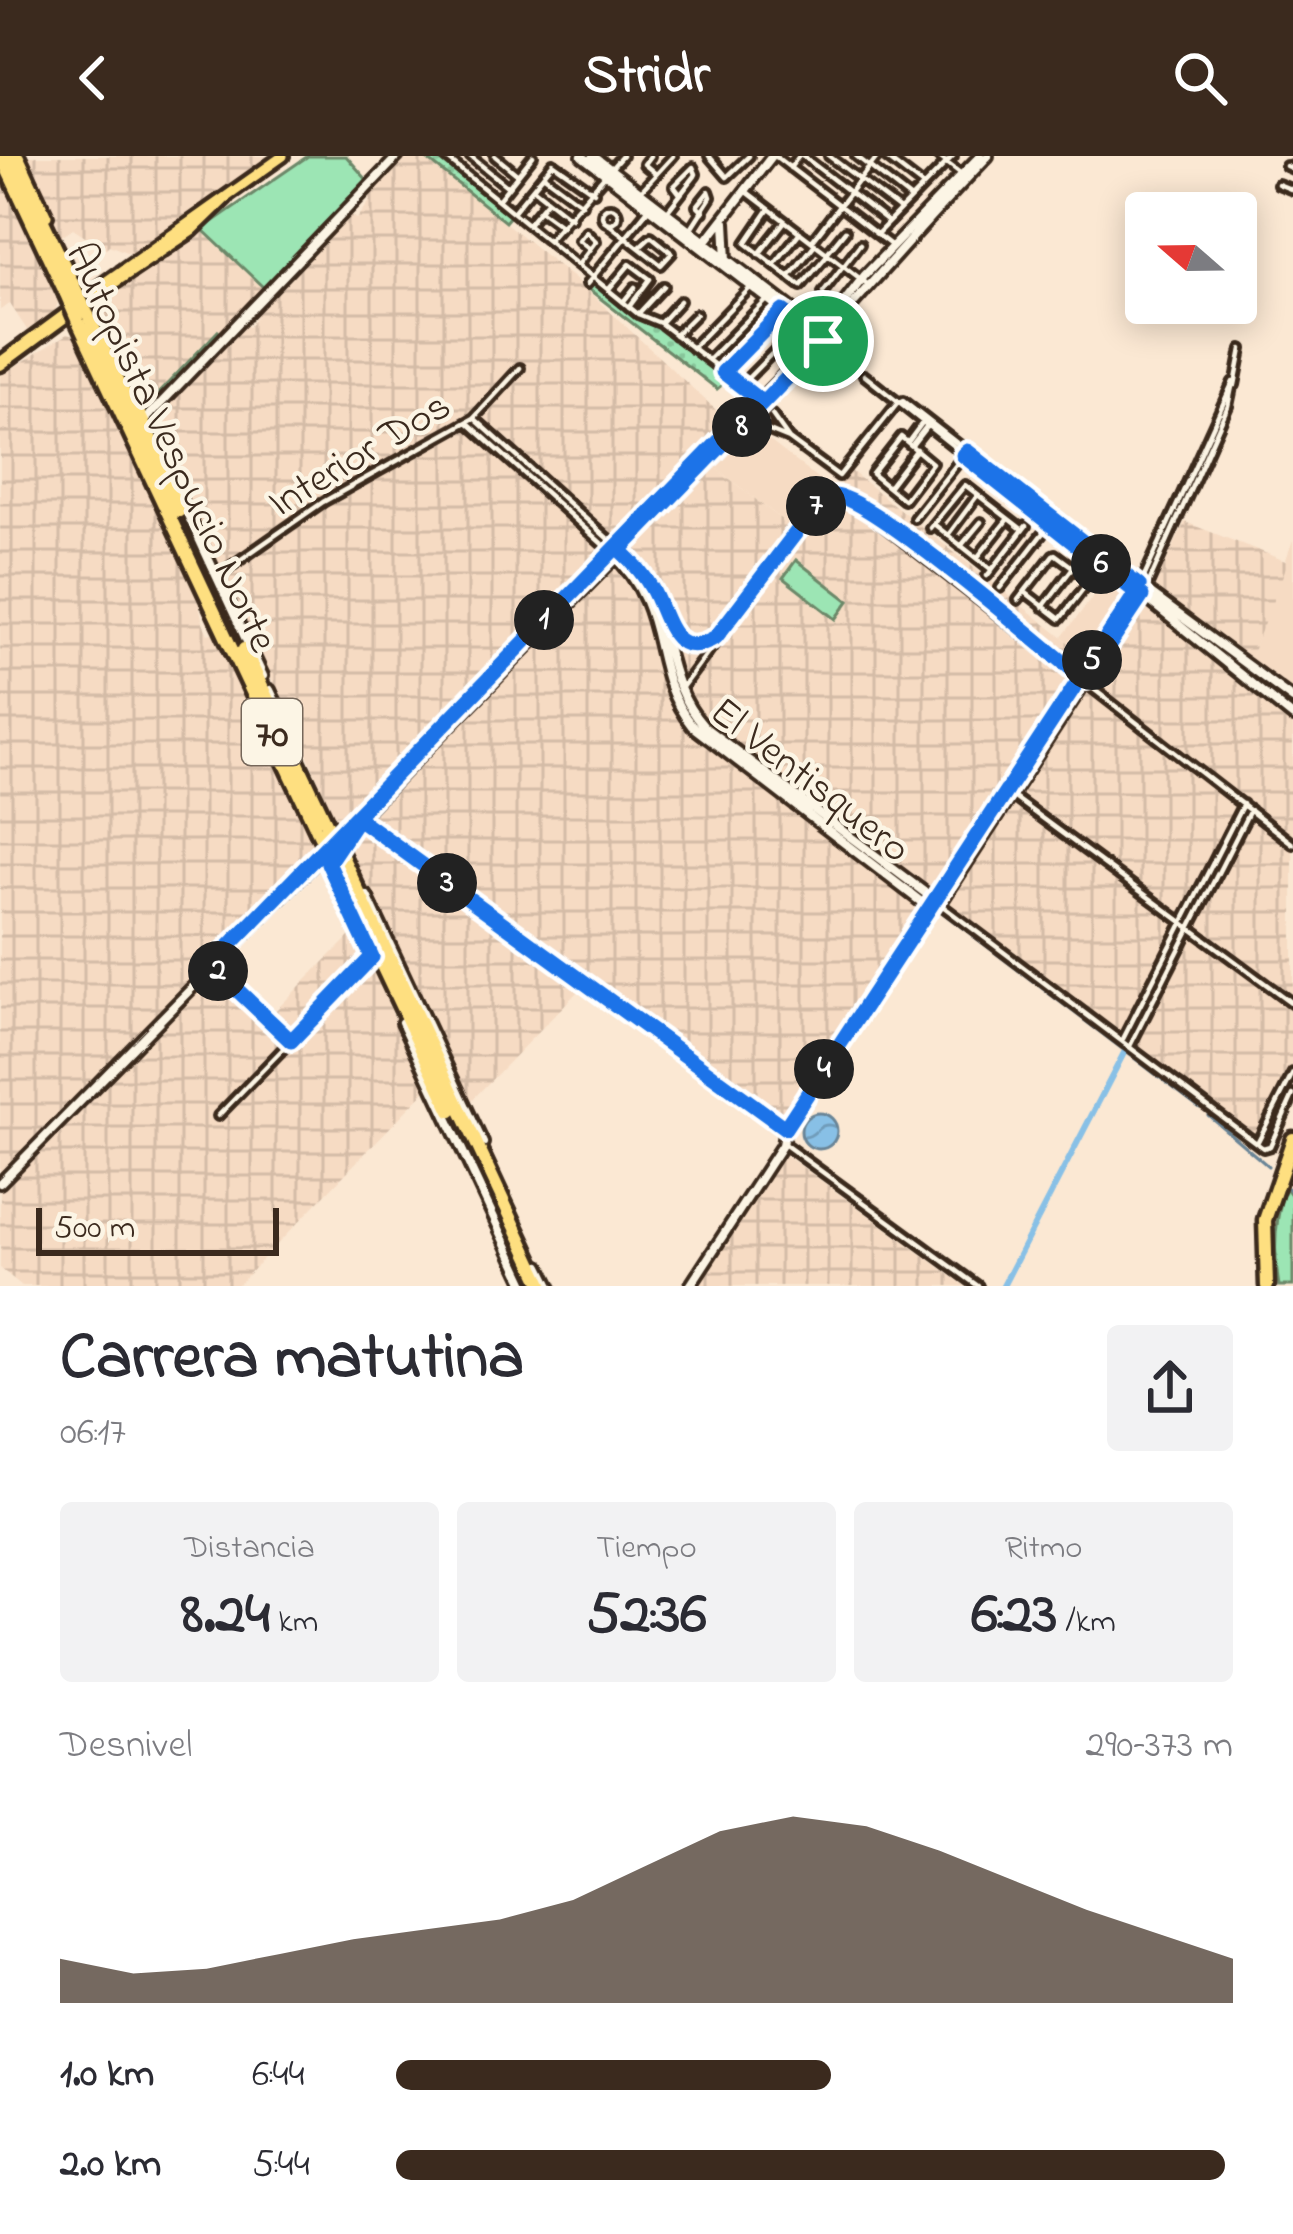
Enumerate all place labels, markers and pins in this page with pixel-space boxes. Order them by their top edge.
pin [772,290,874,392]
pin: 8 [712,397,772,457]
pin: 7 [786,476,846,536]
pin: 6 [1071,534,1131,594]
pin: 1 [514,590,574,650]
pin: 5 [1062,630,1122,690]
pin: 3 [417,853,477,913]
pin: 2 [188,941,248,1001]
pin: 4 [794,1039,854,1099]

